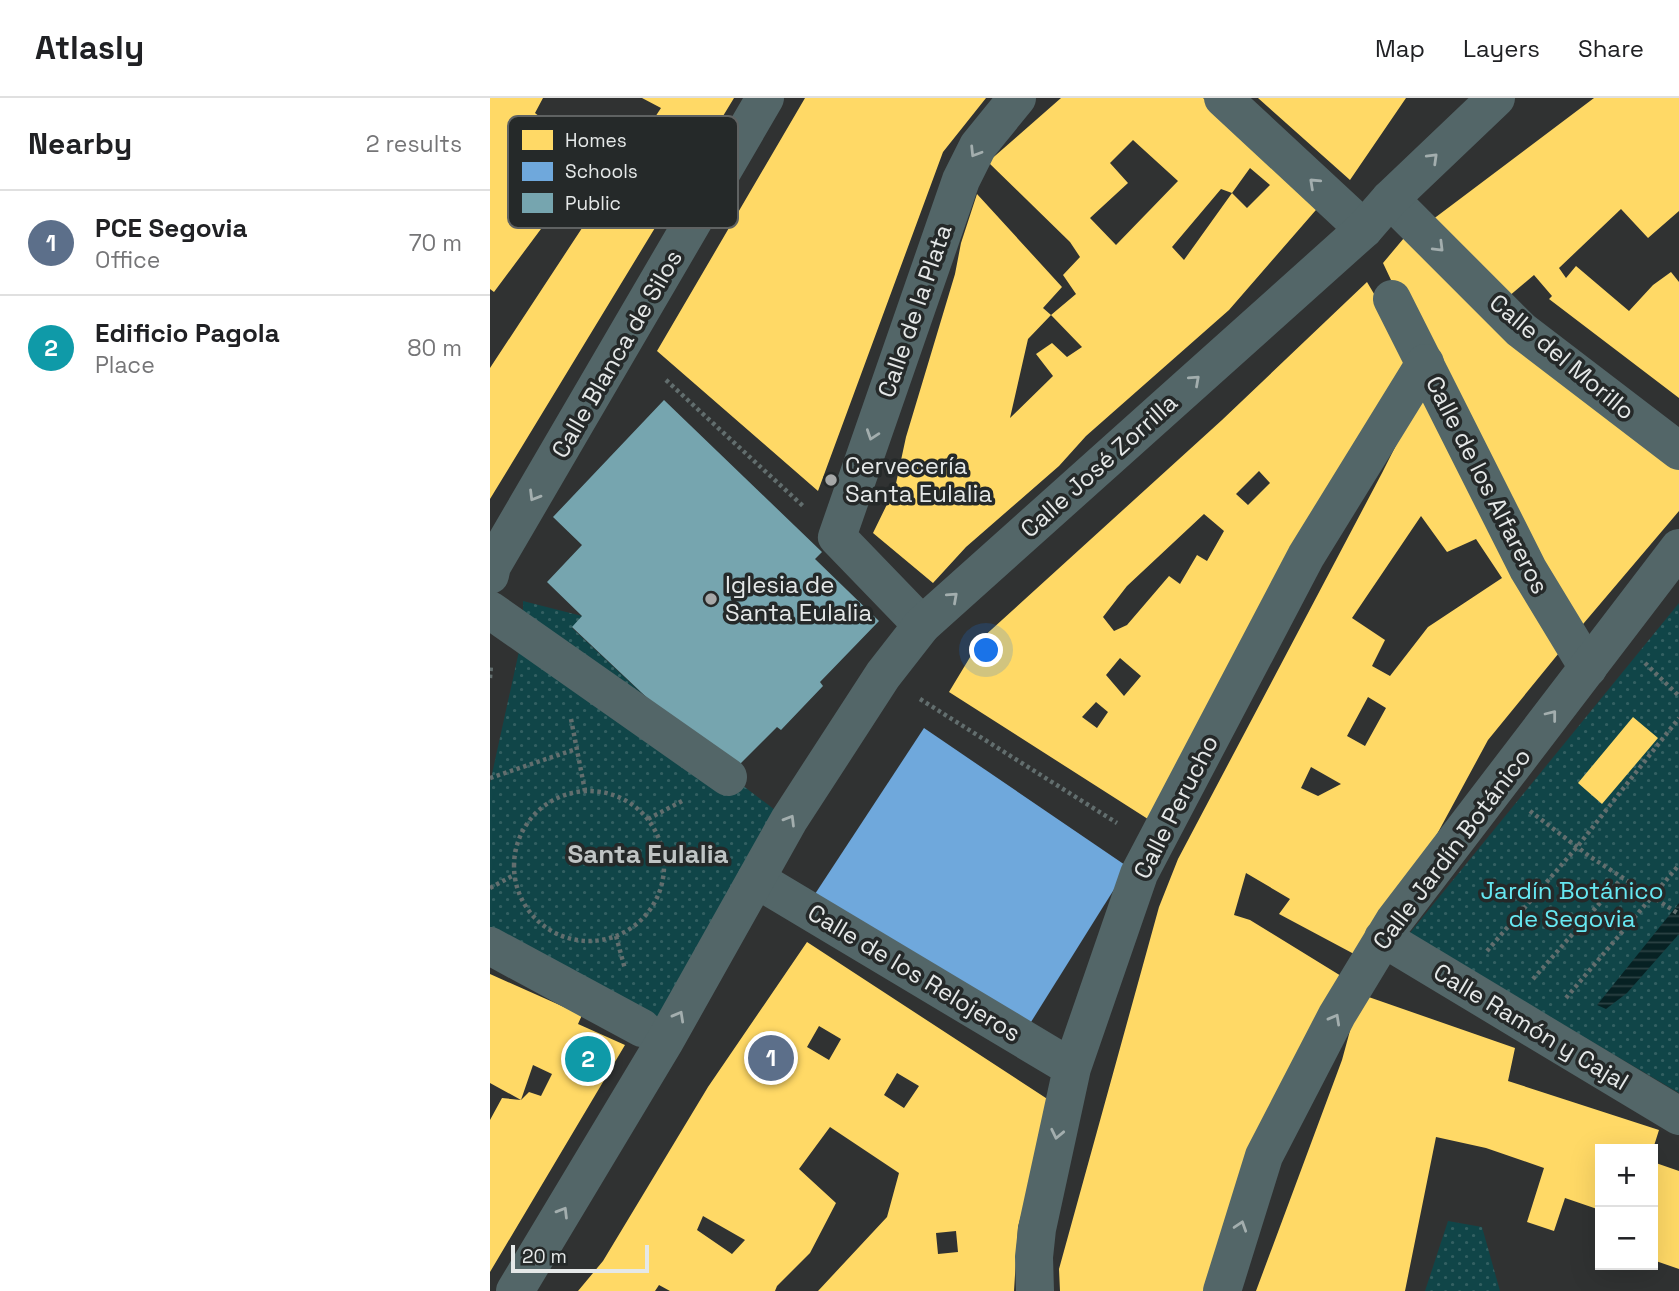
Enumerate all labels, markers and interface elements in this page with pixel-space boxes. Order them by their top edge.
text: Atlasly [35,27,144,69]
text: Map [1375,33,1425,64]
text: Layers [1463,33,1540,64]
text: Share [1578,33,1644,64]
legend [508,116,738,228]
text: Nearby [28,124,132,163]
text: Homes [565,128,627,153]
text: 2 results [366,129,462,159]
one-way arrow [971,144,984,157]
one-way arrow [1425,154,1438,167]
text: Schools [565,159,638,184]
one-way arrow [1309,179,1322,191]
text: Public [565,191,621,216]
text: PCE Segovia [95,211,248,245]
street label: Calle de la Plata [870,220,959,402]
text: 1 [46,228,56,258]
text: 70 m [409,228,462,258]
one-way arrow [1431,239,1443,251]
street label: Calle Blanca de Silos [544,244,689,464]
text: Office [95,245,160,275]
street label: Calle del Morillo [1483,287,1641,426]
text: Edificio Pagola [95,316,280,350]
text: 2 [44,333,58,363]
text: 80 m [407,333,462,363]
text: Place [95,350,155,380]
street label: Calle de los Alfareros [1419,371,1556,599]
one-way arrow [1187,376,1200,389]
street label: Calle José Zorrilla [1014,387,1184,544]
one-way arrow [866,428,880,440]
place label: Cervecería Santa Eulalia [845,450,992,509]
marker: Cervecería Santa Eulalia [823,472,839,488]
one-way arrow [529,488,542,501]
place label: Iglesia de Santa Eulalia [725,569,872,628]
marker: Iglesia de Santa Eulalia [703,591,719,607]
one-way arrow [944,593,957,606]
your location [969,633,1003,667]
one-way arrow [1544,710,1557,722]
street label: Calle Perucho [1126,730,1225,884]
street label: Calle Jardín Botánico [1366,742,1538,956]
one-way arrow [782,814,795,827]
district label: Santa Eulalia [567,837,729,871]
park label: Jardín Botánico de Segovia [1480,875,1664,934]
street label: Calle de los Relojeros [802,897,1026,1048]
street label: Calle Ramón y Cajal [1428,956,1635,1097]
one-way arrow [671,1011,684,1024]
one-way arrow [1327,1014,1340,1027]
pin: 1 [748,1032,794,1084]
pin: 2 [565,1033,611,1085]
one-way arrow [1051,1128,1066,1140]
map controls [1595,1144,1658,1270]
button: + [1595,1144,1658,1207]
one-way arrow [555,1206,568,1219]
button: − [1595,1207,1658,1270]
one-way arrow [1233,1220,1248,1232]
scale bar [511,1242,649,1274]
text: 20 m [522,1244,567,1269]

